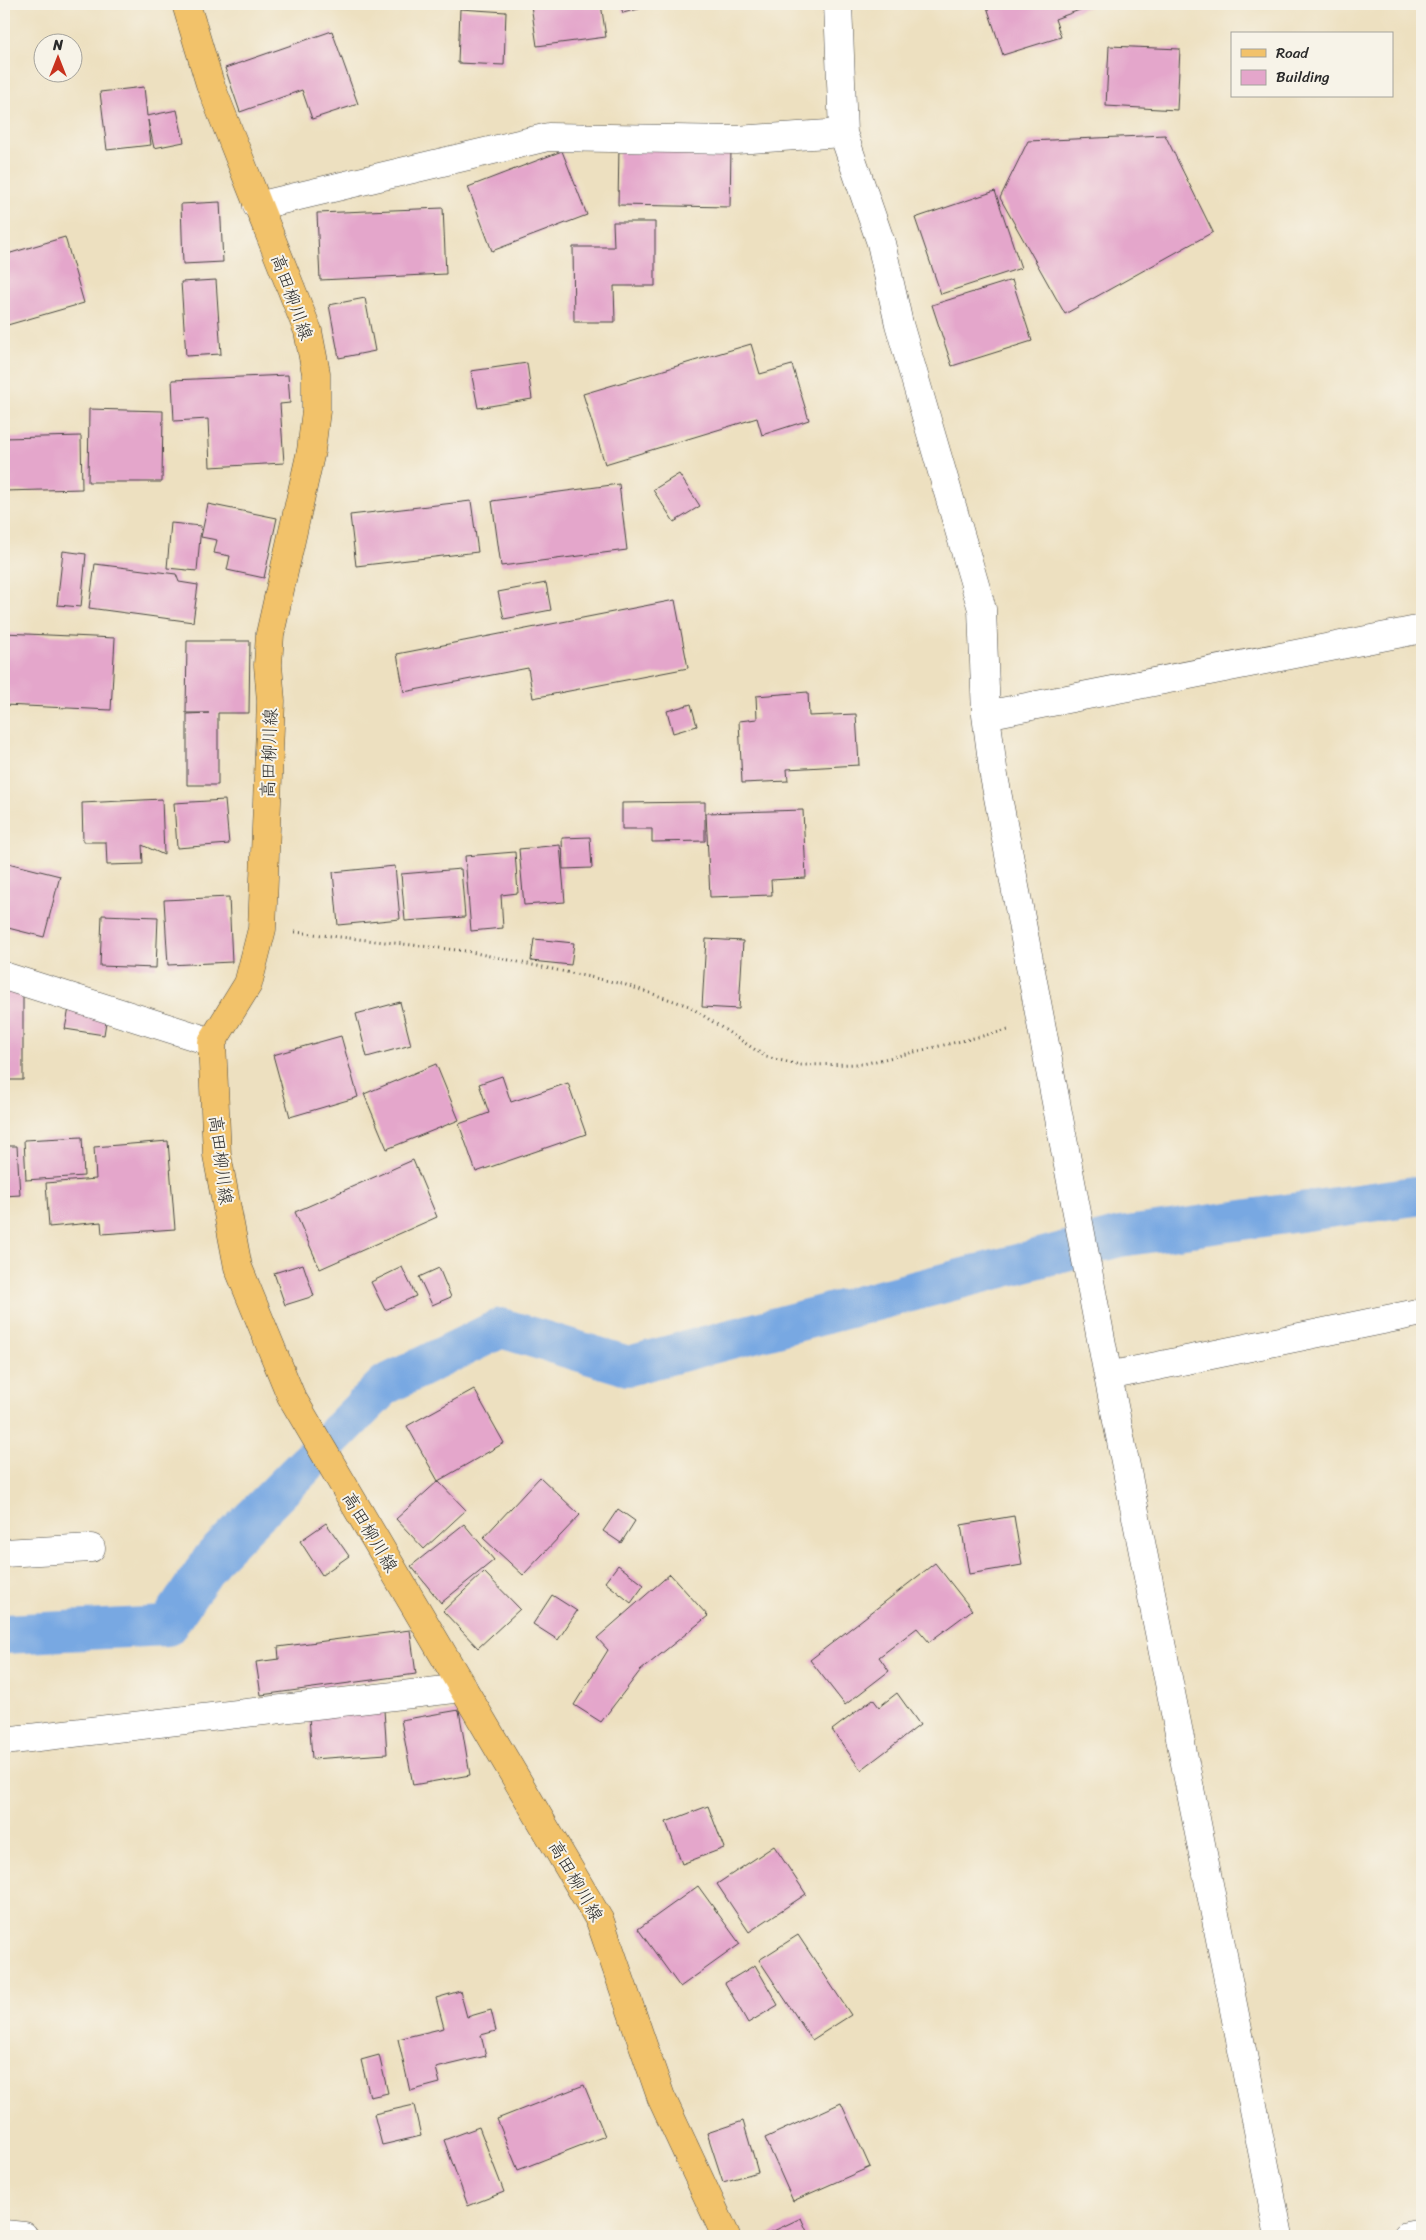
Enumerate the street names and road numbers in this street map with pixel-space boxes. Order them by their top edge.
street label: 高田柳川線 [262,249,322,345]
street label: 高田柳川線 [251,707,287,799]
street label: 高田柳川線 [200,1113,242,1207]
street label: 高田柳川線 [333,1485,407,1579]
street label: 高田柳川線 [540,1834,612,1928]

